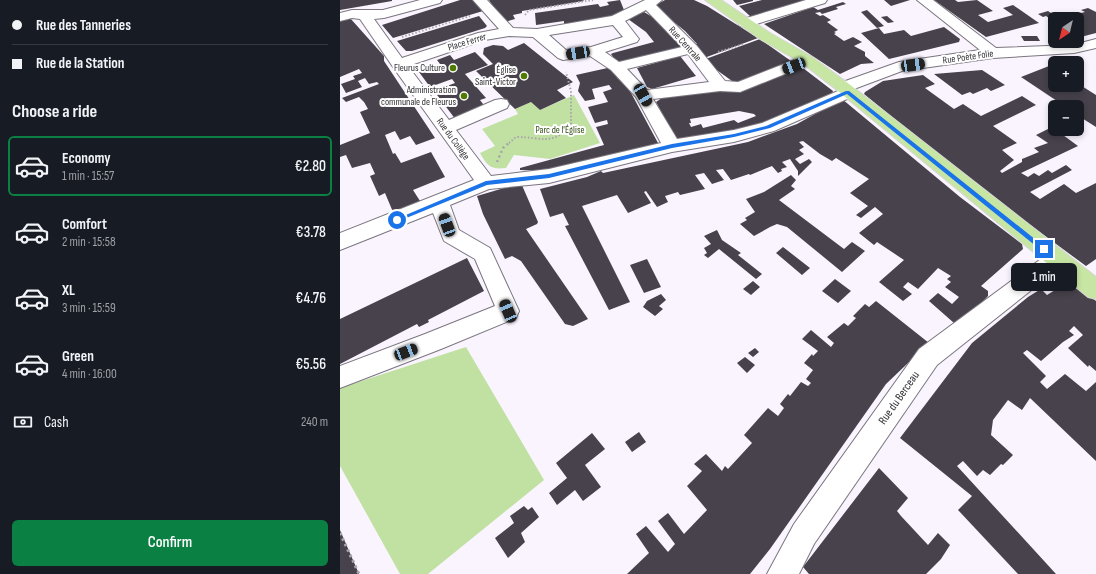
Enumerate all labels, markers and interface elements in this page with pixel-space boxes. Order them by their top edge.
north arrow [1048,12,1084,48]
map controls [1048,12,1084,136]
text: Rue des Tanneries [36,16,131,35]
street label: Rue Centrale [666,24,704,64]
street label: Place Ferrer [446,30,488,54]
car [565,45,591,61]
street label: Rue Poète Folie [942,48,994,66]
text: Rue de la Station [36,54,124,73]
car [781,56,807,76]
button: + [1048,56,1084,92]
car [900,57,926,73]
place label: Fleurus Culture [394,62,445,74]
marker: Fleurus Culture [448,63,458,73]
place label: Église Saint-Victor [475,64,516,88]
marker: Église Saint-Victor [519,71,529,81]
car [632,82,654,108]
place label: Administration communale de Fleurus [381,84,456,108]
marker: Administration communale de Fleurus [459,91,469,101]
button: − [1048,100,1084,136]
text: Choose a ride [12,101,97,122]
street label: Rue du Collège [434,116,472,162]
park label: Parc de l'Église [535,124,585,136]
icon: car [14,148,50,184]
text: Economy [62,149,111,168]
text: €2.80 [295,157,326,176]
text: 1 min · 15:57 [62,168,114,184]
route start [388,211,406,229]
car [437,212,457,238]
icon: car [14,214,50,250]
text: Comfort [62,215,107,234]
text: €3.78 [296,223,326,242]
text: 2 min · 15:58 [62,234,116,250]
route end [1035,240,1053,258]
callout: 1 min [1011,263,1077,291]
text: 1 min [1032,269,1056,285]
icon: car [14,280,50,316]
text: XL [62,281,75,300]
text: €4.76 [295,289,326,308]
car [498,298,518,324]
text: 3 min · 15:59 [62,300,116,316]
car [393,342,419,362]
icon: car [14,346,50,382]
text: Green [62,347,94,366]
text: €5.56 [296,355,326,374]
text: 4 min · 16:00 [62,366,117,382]
street label: Rue du Berceau [875,368,923,428]
icon: cash [12,411,34,433]
text: Cash [44,413,69,432]
text: 240 m [301,414,328,430]
button: Confirm [12,520,328,566]

